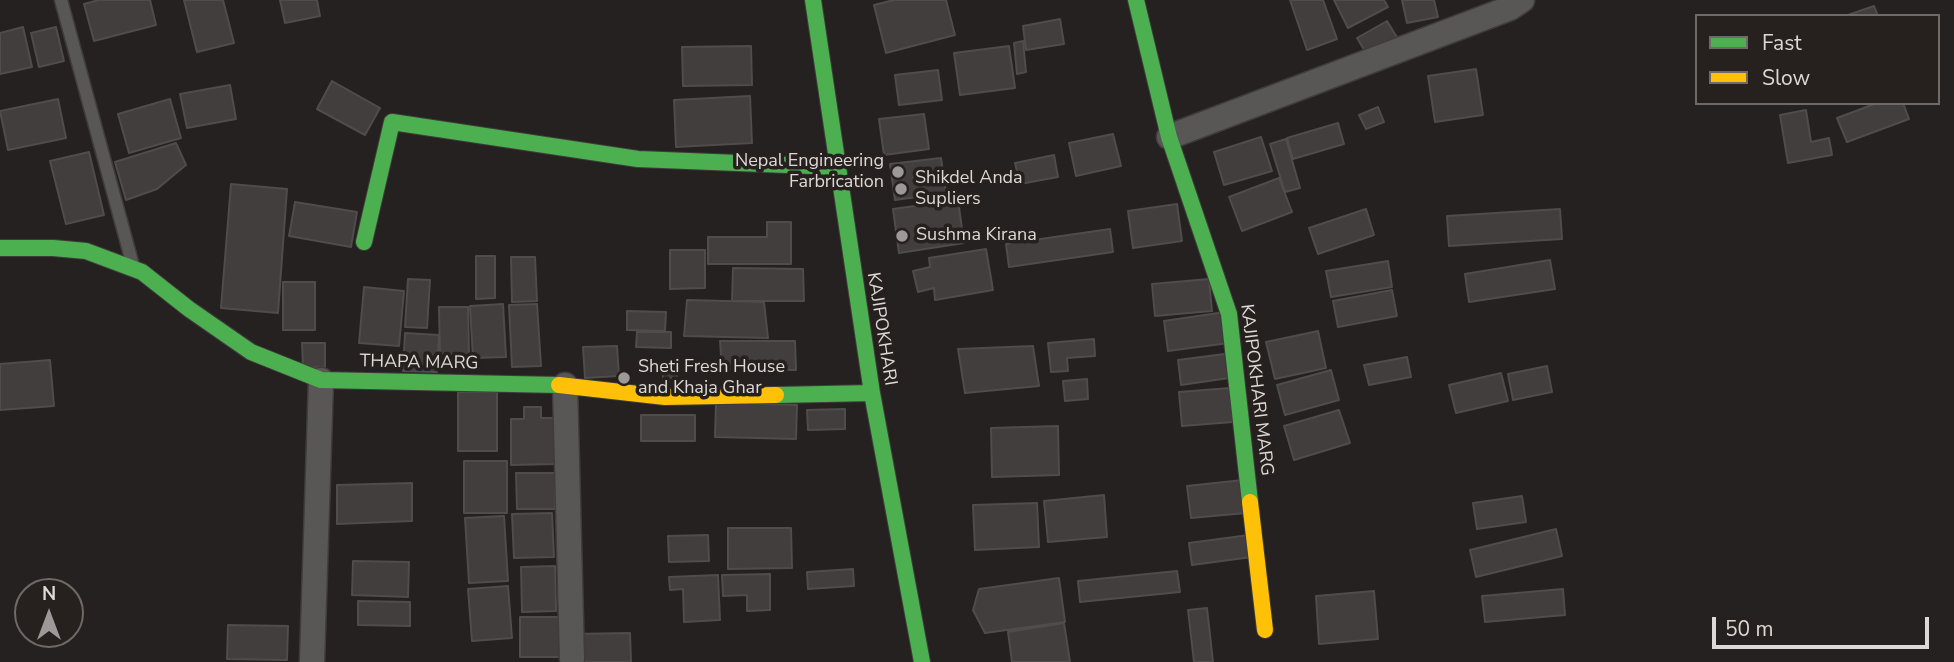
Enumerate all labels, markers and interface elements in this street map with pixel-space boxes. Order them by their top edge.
legend [1695,14,1940,105]
text: Fast [1762,29,1802,57]
text: Slow [1762,64,1810,92]
place label: Nepal Engineering Farbrication [735,151,884,194]
marker: Nepal Engineering Farbrication [890,164,906,180]
place label: Shikdel Anda Supliers [915,168,1023,210]
marker: Shikdel Anda Supliers [893,181,909,197]
place label: Sushma Kirana [916,225,1037,247]
marker: Sushma Kirana [894,228,910,244]
street label: KAJIPOKHARI [861,271,901,387]
street label: KAJIPOKHARI MARG [1235,303,1277,477]
street label: THAPA MARG [359,351,479,375]
place label: Sheti Fresh House and Khaja Ghar [638,357,785,400]
marker: Sheti Fresh House and Khaja Ghar [616,370,632,386]
north arrow [14,578,84,648]
text: N [42,581,56,607]
scale bar [1716,602,1933,646]
text: 50 m [1725,615,1774,643]

